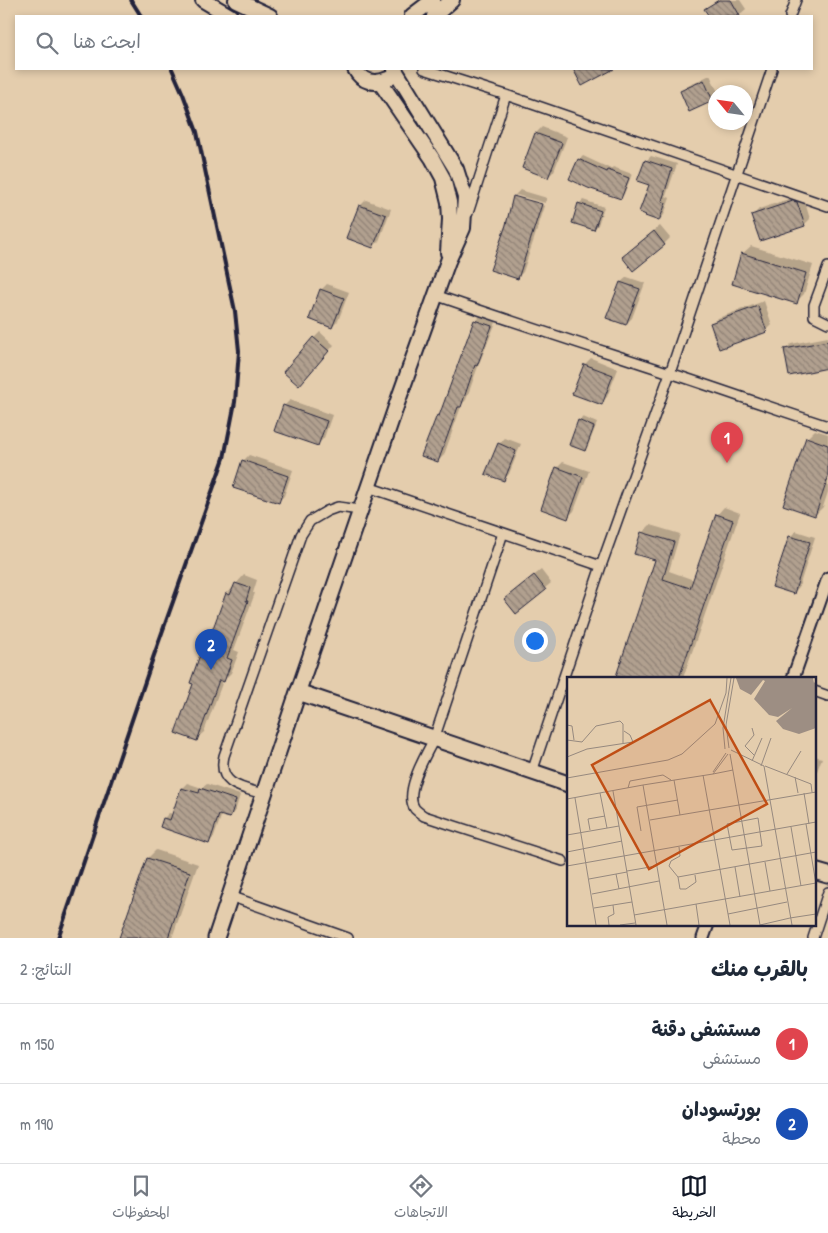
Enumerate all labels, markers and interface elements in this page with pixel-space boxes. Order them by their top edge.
search box [15,15,813,70]
text: ابحث هنا [73,28,141,54]
icon: search [33,29,61,57]
north arrow [708,85,753,130]
pin: 1 [711,422,743,463]
your location [522,628,548,654]
pin: 2 [195,629,227,670]
inset map [567,677,816,926]
text: بالقرب منك [711,954,808,983]
text: النتائج: 2 [20,958,72,980]
text: مستشفى دقنة [651,1016,761,1042]
text: 150 m [20,1033,54,1055]
text: 1 [789,1033,795,1055]
text: مستشفى [702,1047,761,1069]
text: بورتسودان [682,1096,761,1122]
text: 190 m [20,1113,53,1135]
text: 2 [788,1113,796,1135]
text: محطة [722,1127,761,1149]
tab: المحفوظات [112,1172,170,1225]
tab: الاتجاهات [394,1172,448,1225]
tab: الخريطة [672,1172,716,1225]

